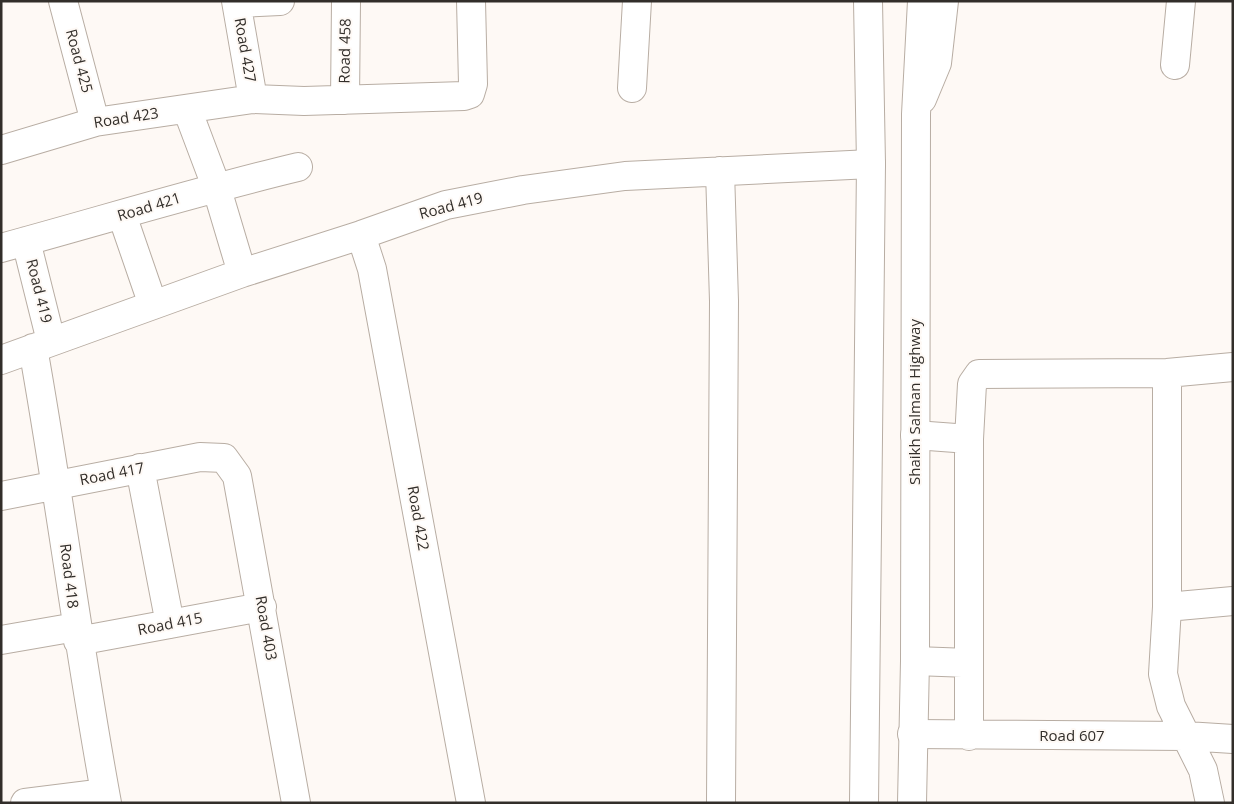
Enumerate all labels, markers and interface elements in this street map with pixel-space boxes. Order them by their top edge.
street label: Road 427 [230,16,262,84]
street label: Road 458 [333,18,355,84]
street label: Road 425 [62,27,98,95]
street label: Road 423 [92,102,160,132]
street label: Road 421 [115,187,183,225]
street label: Road 419 [417,187,485,223]
street label: Road 419 [22,257,58,325]
street label: Shaikh Salman Highway [904,319,924,485]
street label: Road 417 [78,457,146,489]
street label: Road 422 [403,484,435,552]
street label: Road 418 [56,542,84,610]
street label: Road 403 [251,594,283,662]
street label: Road 415 [136,607,204,639]
street label: Road 607 [1039,725,1105,745]

